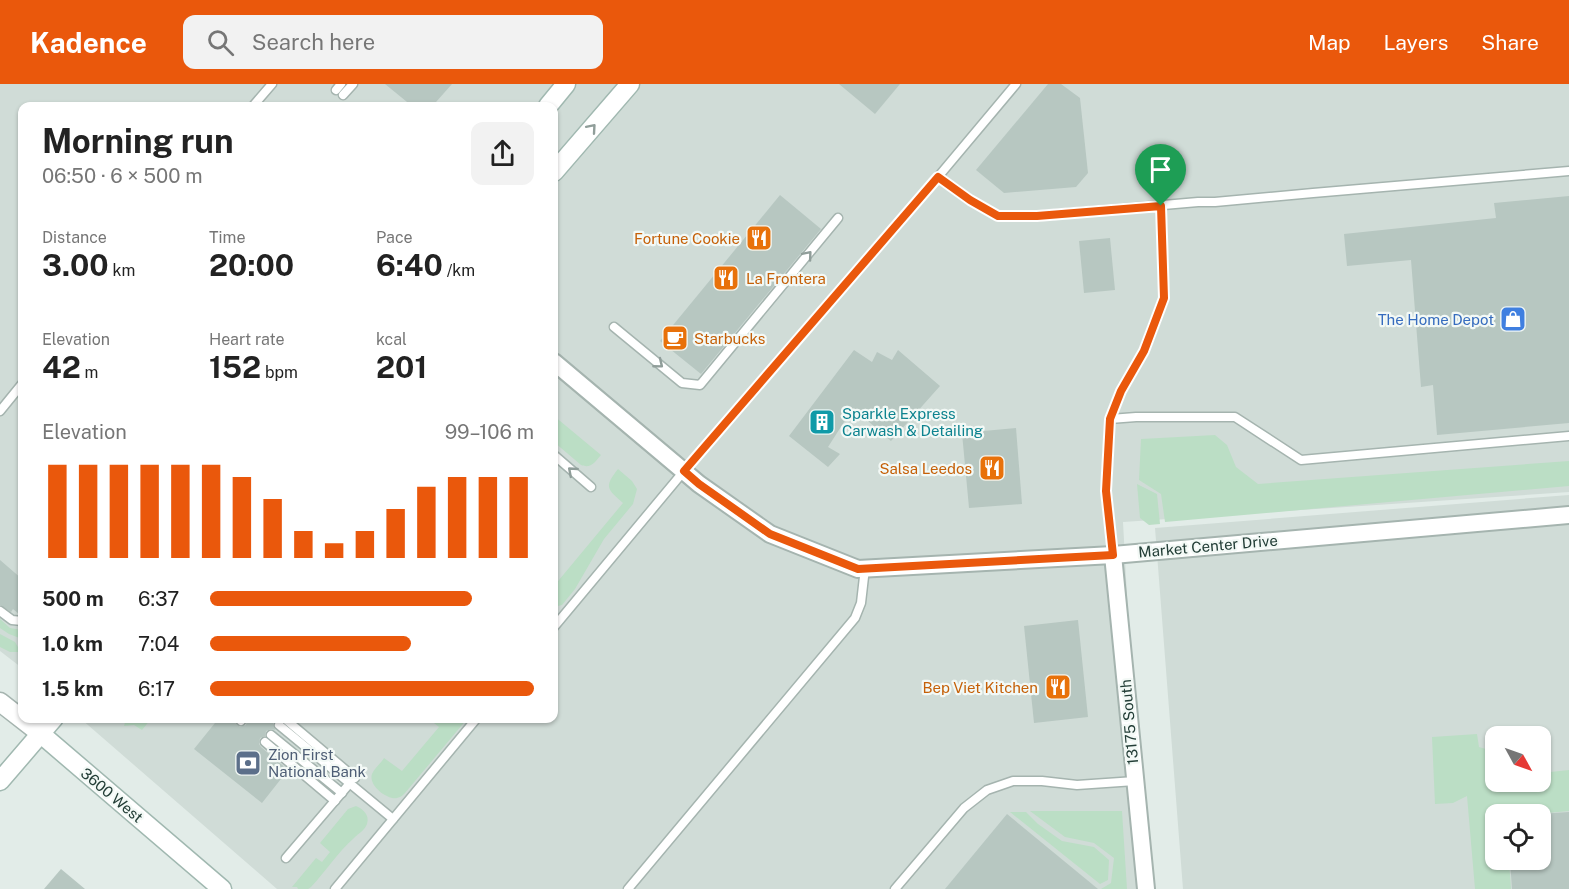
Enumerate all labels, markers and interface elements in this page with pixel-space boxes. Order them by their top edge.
search box [183,15,603,69]
text: Kadence [30,26,147,59]
icon: search [204,26,237,59]
text: Search here [252,29,375,55]
text: Map [1308,30,1351,55]
text: Layers [1384,30,1448,55]
text: Share [1481,30,1539,55]
text: Morning run [42,122,234,160]
button: share [471,122,534,185]
one-way arrow [585,124,596,135]
pin [1135,144,1186,206]
icon: arrive [1144,153,1177,186]
text: 06:50 · 6 × 500 m [42,164,203,188]
restaurant icon: Fortune Cookie [744,223,774,253]
text: Distance [42,228,107,247]
text: Time [209,228,245,247]
text: Pace [376,228,413,247]
place label: Fortune Cookie [634,230,740,247]
text: 3.00 [42,247,109,283]
text: 20:00 [209,247,294,283]
text: 6:40 [376,247,443,283]
one-way arrow [801,251,812,262]
text: km [109,261,135,280]
text: /km [443,261,475,280]
restaurant icon: La Frontera [711,263,741,293]
place label: La Frontera [746,270,826,287]
shop icon: The Home Depot [1498,304,1528,334]
place label: The Home Depot [1378,311,1494,328]
cafe icon: Starbucks [660,323,690,353]
text: Elevation [42,330,110,349]
text: Heart rate [209,330,285,349]
text: kcal [376,330,407,349]
place label: Starbucks [694,330,765,347]
text: 42 [42,349,81,385]
text: 152 [209,349,261,385]
text: 201 [376,349,427,385]
one-way arrow [652,357,663,368]
text: m [81,363,98,382]
text: bpm [261,363,298,382]
place label: Sparkle Express Carwash & Detailing [842,405,983,439]
building icon: Sparkle Express Carwash & Detailing [807,407,837,437]
text: Elevation [42,420,127,444]
text: 99–106 m [445,420,534,444]
restaurant icon: Salsa Leedos [977,453,1007,483]
place label: Salsa Leedos [879,460,972,477]
one-way arrow [568,467,579,478]
street label: Market Center Drive [1138,531,1278,561]
text: 500 m [42,587,104,611]
text: 6:37 [138,587,179,611]
text: 1.0 km [42,632,103,656]
text: 7:04 [138,632,179,656]
restaurant icon: Bep Viet Kitchen [1043,672,1073,702]
text: 1.5 km [42,677,103,701]
text: 6:17 [138,677,175,701]
place label: Bep Viet Kitchen [922,679,1038,696]
street label: 13175 South [1117,679,1141,765]
north arrow [1485,726,1551,792]
map controls [1485,726,1551,870]
place label: Zion First National Bank [268,746,366,780]
bank icon: Zion First National Bank [233,748,263,778]
street label: 3600 West [78,764,146,826]
button: locate [1485,804,1551,870]

